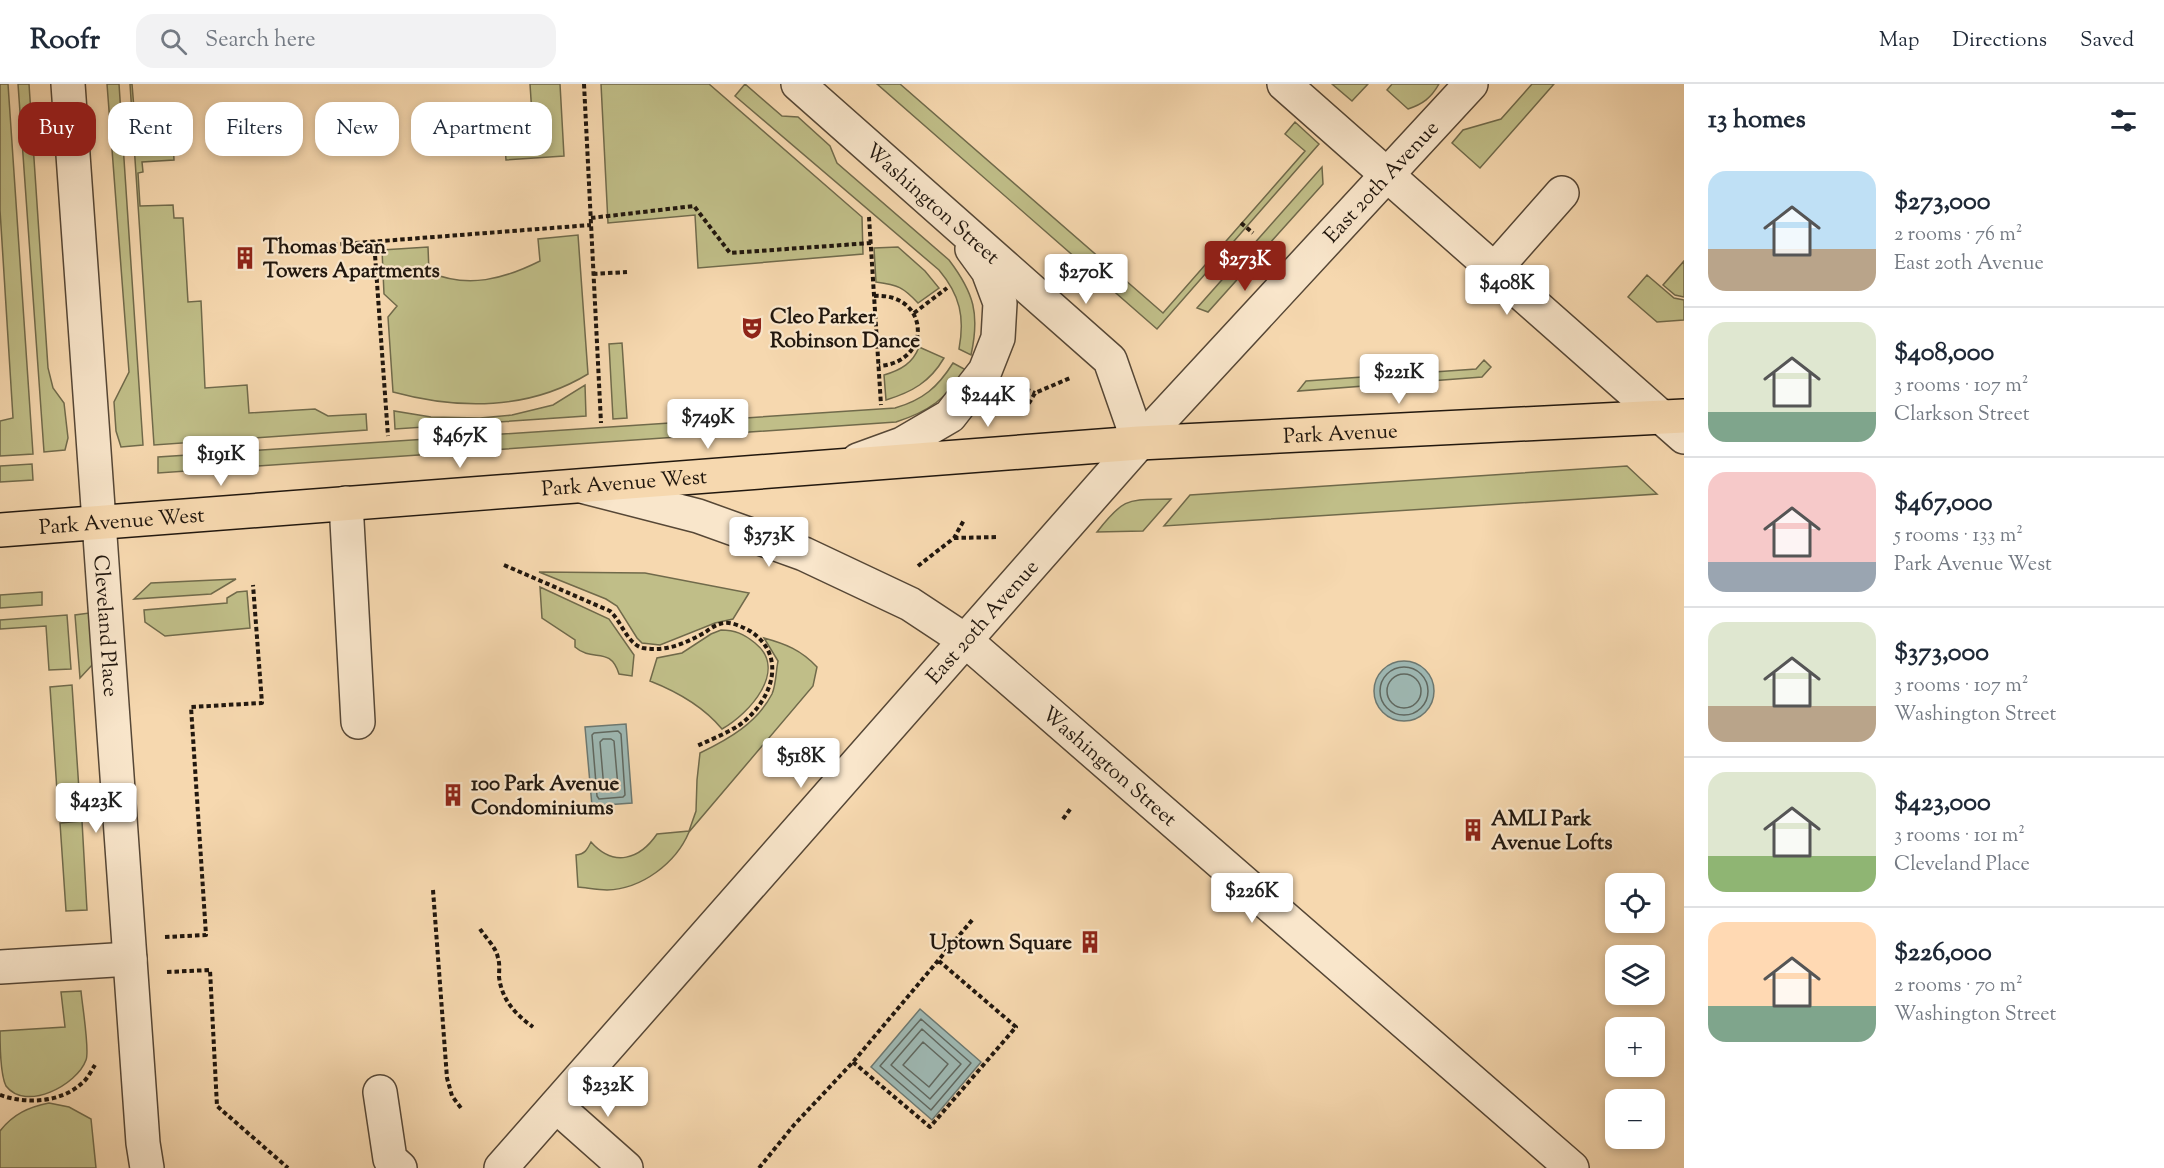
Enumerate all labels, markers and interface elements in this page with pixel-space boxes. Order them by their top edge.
search box [136,14,556,68]
text: Roofr [30,21,100,61]
icon: search [157,25,190,58]
text: Search here [205,25,315,57]
text: Map [1879,26,1919,56]
text: Directions [1952,26,2047,56]
text: Saved [2080,26,2134,56]
chip: Buy [18,102,96,156]
chip: Rent [108,102,193,156]
chip: Filters [205,102,303,156]
chip: New [315,102,399,156]
chip: Apartment [411,102,552,156]
text: 13 homes [1708,102,1806,139]
icon: filters [2107,104,2140,137]
street label: East 20th Avenue [1318,115,1447,251]
street label: Washington Street [858,137,1005,273]
text: $273,000 [1894,184,1991,221]
icon: home [1756,195,1828,267]
text: 2 rooms · 76 m² [1894,221,2022,250]
place label: Thomas Bean Towers Apartments [263,233,440,287]
pin: $273K [1203,241,1287,292]
building icon: Thomas Bean Towers Apartments [232,245,258,271]
text: $273K [1219,246,1271,275]
text: East 20th Avenue [1894,250,2044,279]
pin: $270K [1044,254,1128,305]
text: $270K [1059,259,1113,288]
pin: $408K [1465,265,1549,316]
text: $408K [1479,270,1535,299]
place label: Cleo Parker Robinson Dance [770,303,920,357]
theatre icon: Cleo Parker Robinson Dance [739,315,765,341]
text: $408,000 [1894,335,1994,372]
icon: home [1756,346,1828,418]
pin: $221K [1357,354,1441,405]
text: $221K [1374,359,1424,388]
text: 3 rooms · 107 m² [1894,372,2028,401]
pin: $244K [946,377,1030,428]
text: $244K [961,382,1015,411]
pin: $749K [666,399,750,450]
text: Clarkson Street [1894,401,2029,430]
text: $749K [681,404,735,433]
street label: Park Avenue [1282,417,1399,453]
pin: $467K [418,418,502,469]
text: $467K [433,423,488,452]
pin: $191K [179,436,263,487]
text: $191K [197,441,245,470]
street label: Park Avenue West [540,463,708,506]
text: $467,000 [1894,485,1993,522]
icon: home [1756,496,1828,568]
street label: Park Avenue West [38,501,206,544]
pin: $373K [727,517,811,568]
text: $373K [743,522,795,551]
text: 5 rooms · 133 m² [1894,522,2023,551]
text: Park Avenue West [1894,551,2052,580]
street label: Cleveland Place [84,554,124,698]
street label: East 20th Avenue [920,554,1047,692]
text: $373,000 [1894,635,1989,672]
icon: home [1756,646,1828,718]
text: 3 rooms · 107 m² [1894,672,2028,701]
street label: Washington Street [1034,700,1183,835]
text: Washington Street [1894,701,2056,730]
pin: $518K [759,738,843,789]
text: $518K [777,743,825,772]
place label: 100 Park Avenue Condominiums [471,770,620,824]
building icon: 100 Park Avenue Condominiums [440,782,466,808]
pin: $423K [54,783,138,834]
text: $423,000 [1894,785,1991,822]
text: $423K [70,788,122,817]
icon: home [1756,796,1828,868]
place label: AMLI Park Avenue Lofts [1491,805,1612,859]
building icon: AMLI Park Avenue Lofts [1460,817,1486,843]
text: 3 rooms · 101 m² [1894,822,2025,851]
text: Cleveland Place [1894,851,2030,880]
pin: $226K [1210,873,1294,924]
map controls [1605,873,1665,1149]
button: locate [1605,873,1665,933]
text: $226K [1225,878,1279,907]
place label: Uptown Square [929,929,1072,959]
building icon: Uptown Square [1077,929,1103,955]
text: $226,000 [1894,935,1992,972]
button: layers [1605,945,1665,1005]
icon: home [1756,946,1828,1018]
text: 2 rooms · 70 m² [1894,972,2023,1001]
text: Washington Street [1894,1001,2056,1030]
button: + [1605,1017,1665,1077]
pin: $232K [566,1067,650,1118]
text: $232K [582,1072,634,1101]
button: − [1605,1089,1665,1149]

